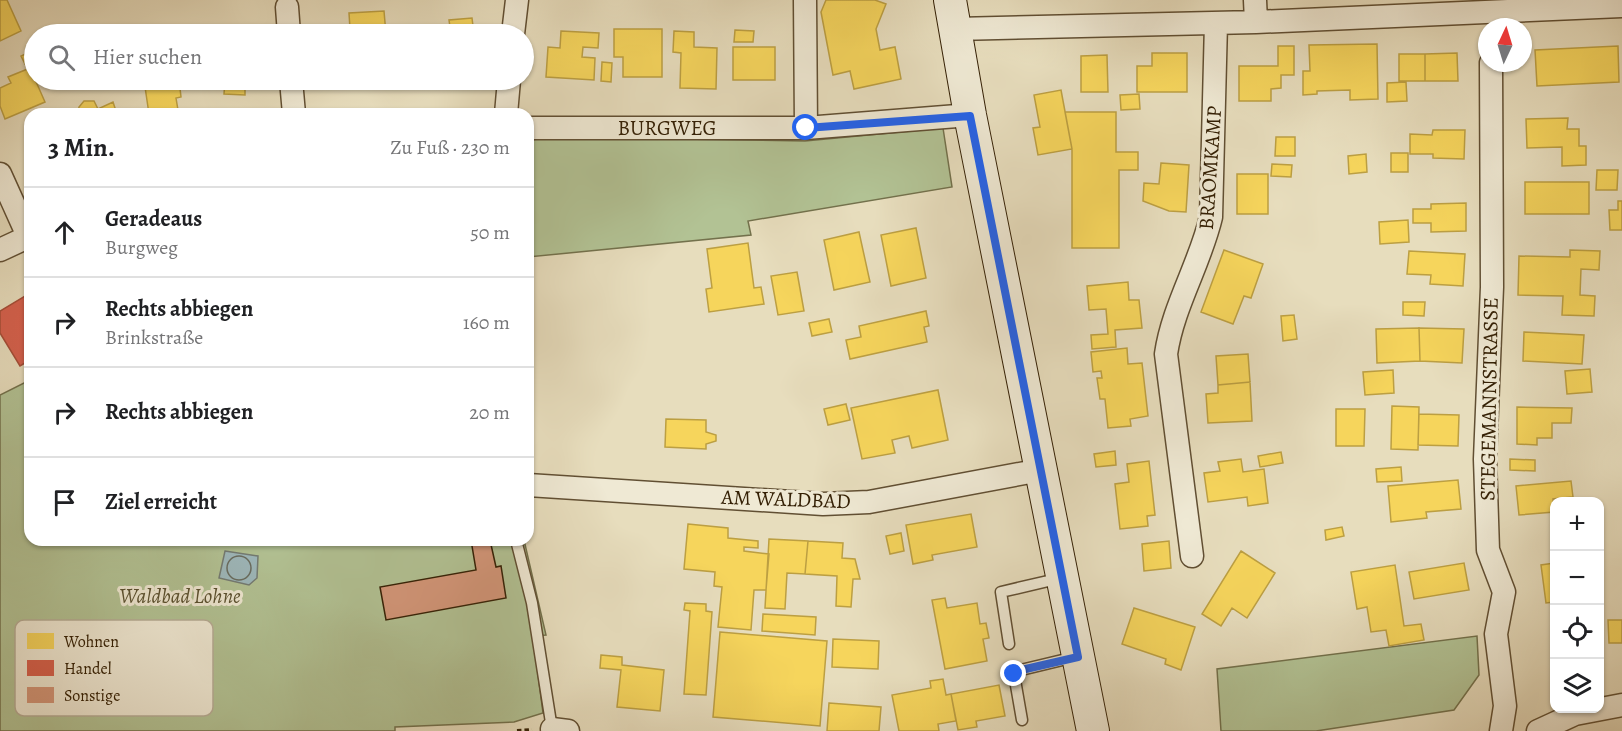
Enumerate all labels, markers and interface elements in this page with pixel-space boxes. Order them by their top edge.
north arrow [1478,18,1532,72]
search box [24,24,534,90]
icon: search [45,41,78,74]
text: Hier suchen [93,42,202,72]
street label: BRAOMKAMP [1192,105,1228,231]
street label: BURGWEG [617,114,717,142]
route start [792,114,818,140]
text: 3 Min. [48,130,115,165]
text: Zu Fuß · 230 m [390,134,510,161]
text: Geradeaus [105,204,202,234]
icon: ahead [48,216,81,249]
text: 50 m [470,219,510,246]
text: Burgweg [105,234,178,261]
text: Rechts abbiegen [105,294,253,324]
street label: STEGEMANNSTRASSE [1473,297,1505,501]
icon: right [48,306,81,339]
text: 160 m [463,309,510,336]
text: Brinkstraße [105,324,203,351]
icon: right [48,396,81,429]
text: Rechts abbiegen [105,397,253,427]
text: 20 m [469,399,510,426]
street label: AM WALDBAD [720,483,851,515]
icon: arrive [48,486,81,519]
text: Ziel erreicht [105,487,217,517]
map controls [1550,497,1604,713]
button: + [1550,497,1604,551]
button: − [1550,551,1604,605]
park label: Waldbad Lohne [119,582,241,610]
button: locate [1550,605,1604,659]
legend [15,620,213,716]
text: Wohnen [63,631,119,653]
text: Handel [64,658,112,680]
button: layers [1550,659,1604,713]
route end [1000,660,1026,686]
text: Sonstige [64,685,120,707]

